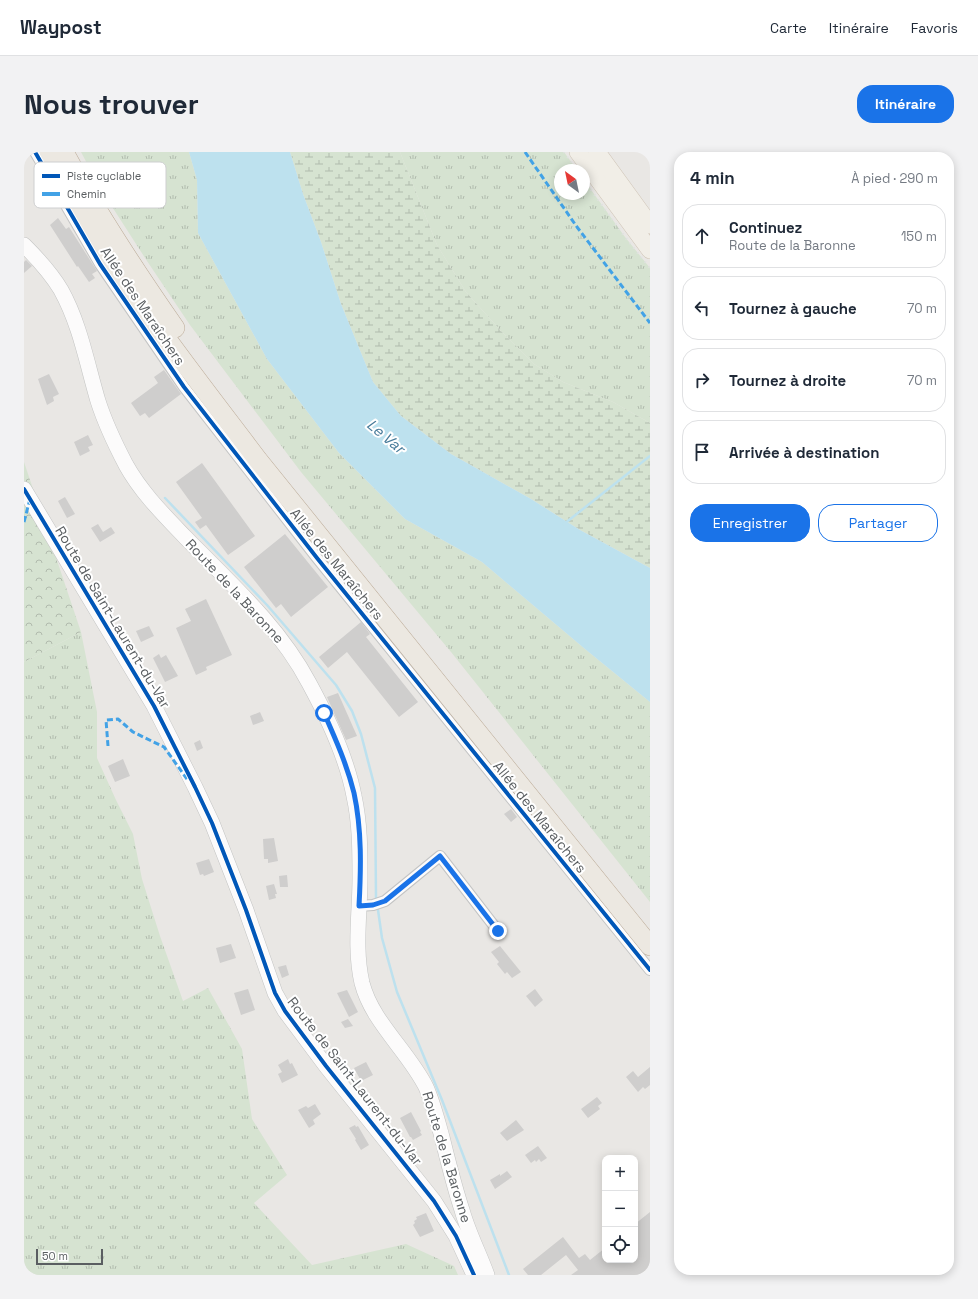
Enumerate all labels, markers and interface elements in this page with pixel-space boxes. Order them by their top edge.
text: Waypost [20,15,102,40]
text: Carte [770,19,807,37]
text: Itinéraire [829,19,889,37]
text: Favoris [911,19,958,37]
button: Itinéraire [857,85,954,123]
text: Nous trouver [24,86,199,122]
legend [34,162,166,208]
north arrow [554,164,590,200]
text: 4 min [690,167,735,189]
text: Piste cyclable [67,169,141,183]
text: À pied · 290 m [851,170,938,187]
text: Chemin [67,187,106,201]
text: Continuez [729,218,802,237]
icon: ahead [691,225,713,247]
text: 150 m [901,228,937,245]
text: Route de la Baronne [729,237,856,254]
street label: Allée des Maraîchers [97,244,189,368]
icon: left [691,297,713,319]
text: Tournez à gauche [729,299,857,318]
text: 70 m [907,300,937,317]
icon: right [691,369,713,391]
text: Tournez à droite [729,371,846,390]
text: 70 m [907,372,937,389]
water label: Le Var [363,415,410,458]
icon: arrive [691,441,713,463]
text: Arrivée à destination [729,443,879,462]
street label: Allée des Maraîchers [286,504,388,624]
button: Enregistrer [690,504,810,542]
button: Partager [818,504,938,542]
street label: Route de Saint-Laurent-du-Var [51,523,175,711]
street label: Route de la Baronne [182,535,288,647]
route start [315,704,333,722]
street label: Allée des Maraîchers [489,757,591,877]
route end [489,922,507,940]
street label: Route de Saint-Laurent-du-Var [284,993,426,1169]
street label: Route de la Baronne [418,1089,476,1225]
map controls [602,1155,638,1263]
button: + [602,1155,638,1191]
button: − [602,1191,638,1227]
button: locate [602,1227,638,1263]
scale bar [36,1247,103,1266]
text: 50 m [42,1249,68,1263]

